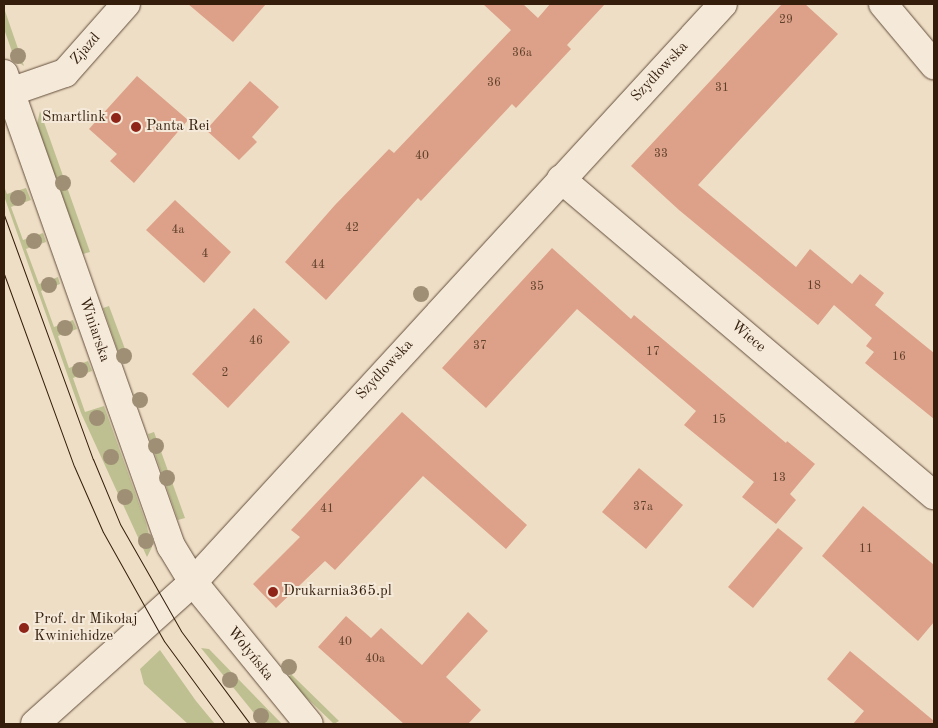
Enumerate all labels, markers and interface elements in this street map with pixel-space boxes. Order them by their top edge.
house number: 29 [779,14,793,28]
street label: Zjazd [67,29,105,69]
street label: Szydłowska [628,38,692,106]
house number: 36a [512,47,532,61]
house number: 36 [487,77,501,91]
house number: 31 [715,82,729,96]
place label: Smartlink [42,109,106,127]
marker: Smartlink [110,112,122,124]
place label: Panta Rei [146,118,210,136]
marker: Panta Rei [130,121,142,133]
house number: 33 [654,148,668,162]
house number: 40 [415,150,429,164]
house number: 42 [345,222,359,236]
house number: 4a [172,224,184,238]
house number: 4 [202,248,208,262]
house number: 44 [311,259,325,273]
house number: 18 [807,280,821,294]
house number: 35 [530,281,544,295]
street label: Winiarska [75,295,113,365]
street label: Wiece [727,317,769,357]
house number: 46 [249,335,263,349]
street label: Szydłowska [353,336,417,404]
house number: 37 [473,340,487,354]
house number: 17 [646,346,660,360]
house number: 16 [892,351,906,365]
house number: 2 [222,367,228,381]
house number: 15 [712,414,726,428]
house number: 13 [772,472,786,486]
house number: 37a [633,501,653,515]
house number: 41 [320,503,334,517]
house number: 11 [859,543,873,557]
place label: Drukarnia365.pl [283,583,392,601]
marker: Drukarnia365.pl [267,586,279,598]
place label: Prof. dr Mikołaj Kwinichidze [34,610,138,645]
marker: Prof. dr Mikołaj Kwinichidze [18,622,30,634]
street label: Wołyńska [223,623,277,685]
house number: 40 [338,636,352,650]
house number: 40a [365,653,385,667]

